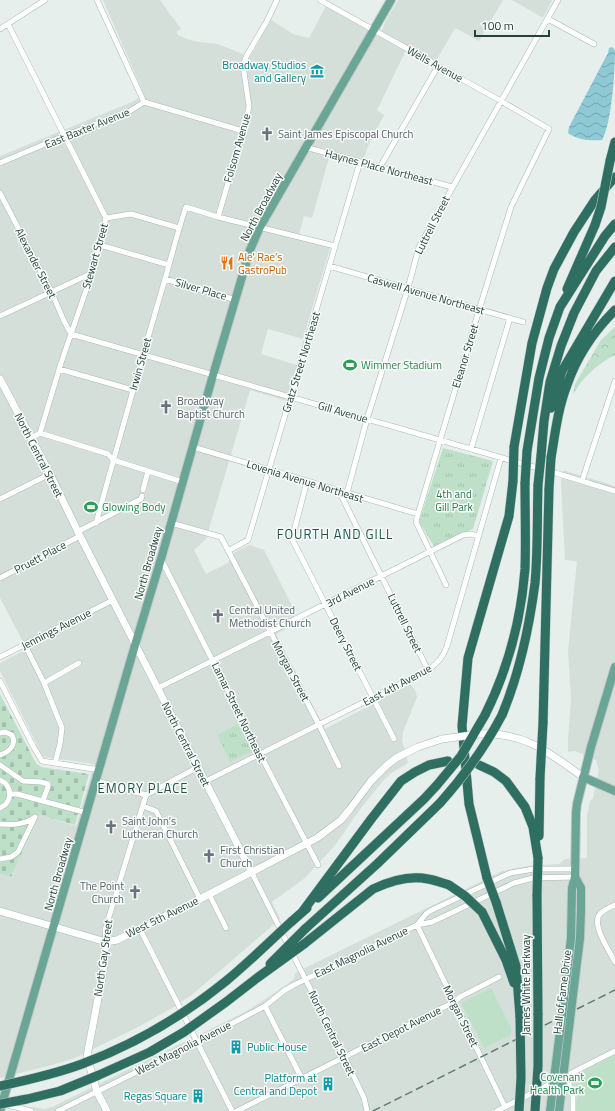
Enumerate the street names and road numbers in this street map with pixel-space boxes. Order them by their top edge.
street label: Wells Avenue [404,42,466,86]
street label: East Baxter Avenue [42,104,132,152]
street label: Folsom Avenue [220,111,255,184]
street label: Haynes Place Northeast [323,145,435,189]
street label: North Broadway [236,169,286,244]
street label: Luttrell Street [410,193,454,257]
street label: Stewart Street [78,221,112,291]
street label: Alexander Street [11,225,61,301]
street label: Caswell Avenue Northeast [365,270,487,318]
street label: Silver Place [173,274,229,304]
street label: Gratz Street Northeast [278,309,324,415]
street label: Eleanor Street [448,322,482,390]
street label: Irwin Street [125,336,155,392]
street label: Gill Avenue [316,397,370,427]
street label: North Central Street [11,410,67,500]
street label: Lovenia Avenue Northeast [245,456,366,506]
street label: North Broadway [130,524,166,602]
street label: Pruett Place [11,536,69,577]
street label: 3rd Avenue [323,573,377,611]
street label: Luttrell Street [384,591,426,655]
street label: Jennings Avenue [18,604,94,653]
street label: Deery Street [326,614,366,674]
street label: Morgan Street [268,638,314,704]
street label: Lamar Street Northeast [208,659,270,765]
street label: East 4th Avenue [360,660,435,710]
street label: North Central Street [158,699,214,789]
street label: North Broadway [40,835,76,913]
street label: West 5th Avenue [123,892,202,942]
street label: North Gay Street [90,918,116,997]
street label: East Magnolia Avenue [311,922,411,982]
street label: James White Parkway [518,934,534,1036]
street label: Hall of Fame Drive [549,949,575,1035]
street label: Morgan Street [439,983,483,1050]
street label: North Central Street [304,988,360,1078]
street label: East Depot Avenue [358,1002,444,1056]
street label: West Magnolia Avenue [132,1017,234,1079]

